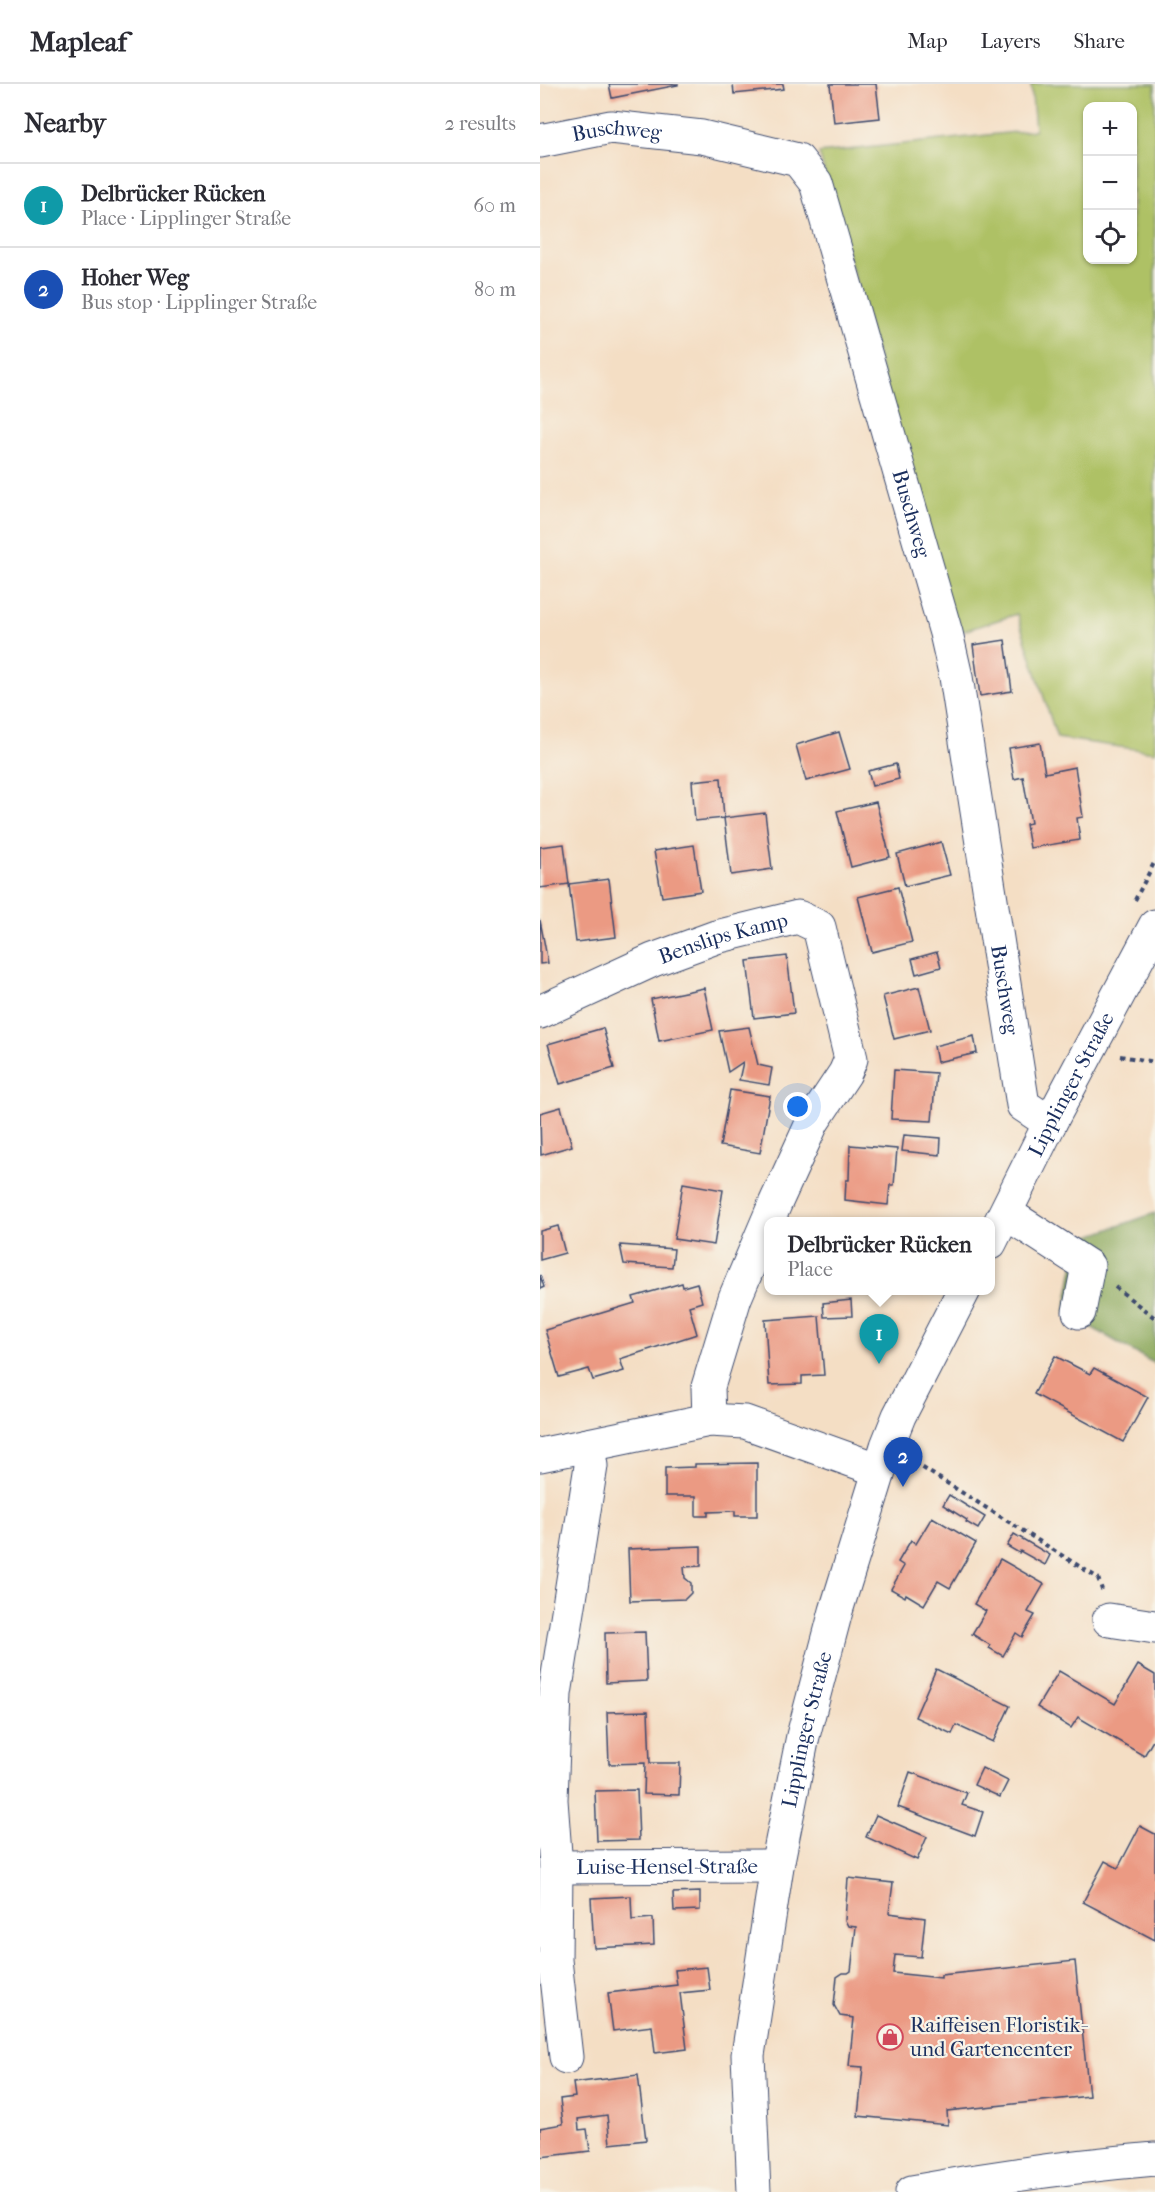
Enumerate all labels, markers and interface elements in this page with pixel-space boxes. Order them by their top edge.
text: Mapleaf [30,25,127,58]
text: Map [907,29,948,53]
text: Layers [981,29,1040,53]
text: Share [1073,29,1125,53]
map controls [1083,102,1137,264]
button: + [1083,102,1137,156]
text: Nearby [24,108,106,139]
text: 2 results [445,112,516,135]
street label: Buschweg [570,115,664,146]
button: − [1083,156,1137,210]
text: Delbrücker Rücken [81,181,266,207]
text: 1 [40,194,47,217]
text: 60 m [473,194,516,217]
text: Place · Lipplinger Straße [81,207,291,230]
button: locate [1083,210,1137,264]
text: Hoher Weg [81,265,189,291]
text: 2 [38,278,49,301]
text: 80 m [474,278,516,301]
text: Bus stop · Lipplinger Straße [81,291,317,314]
street label: Buschweg [887,467,936,561]
street label: Benslips Kamp [655,908,790,969]
street label: Buschweg [986,943,1024,1037]
street label: Lipplinger Straße [1023,1008,1119,1161]
your location [783,1092,812,1121]
popup [764,1217,995,1295]
text: Delbrücker Rücken [787,1232,972,1258]
text: Place [787,1258,833,1281]
pin: 1 [860,1314,898,1364]
pin: 2 [884,1438,922,1487]
street label: Lipplinger Straße [777,1649,837,1810]
street label: Luise-Hensel-Straße [576,1854,758,1879]
place label: Raiffeisen Floristik- und Gartencenter [909,2013,1088,2061]
shop icon: Raiffeisen Floristik- und Gartencenter [875,2022,905,2052]

